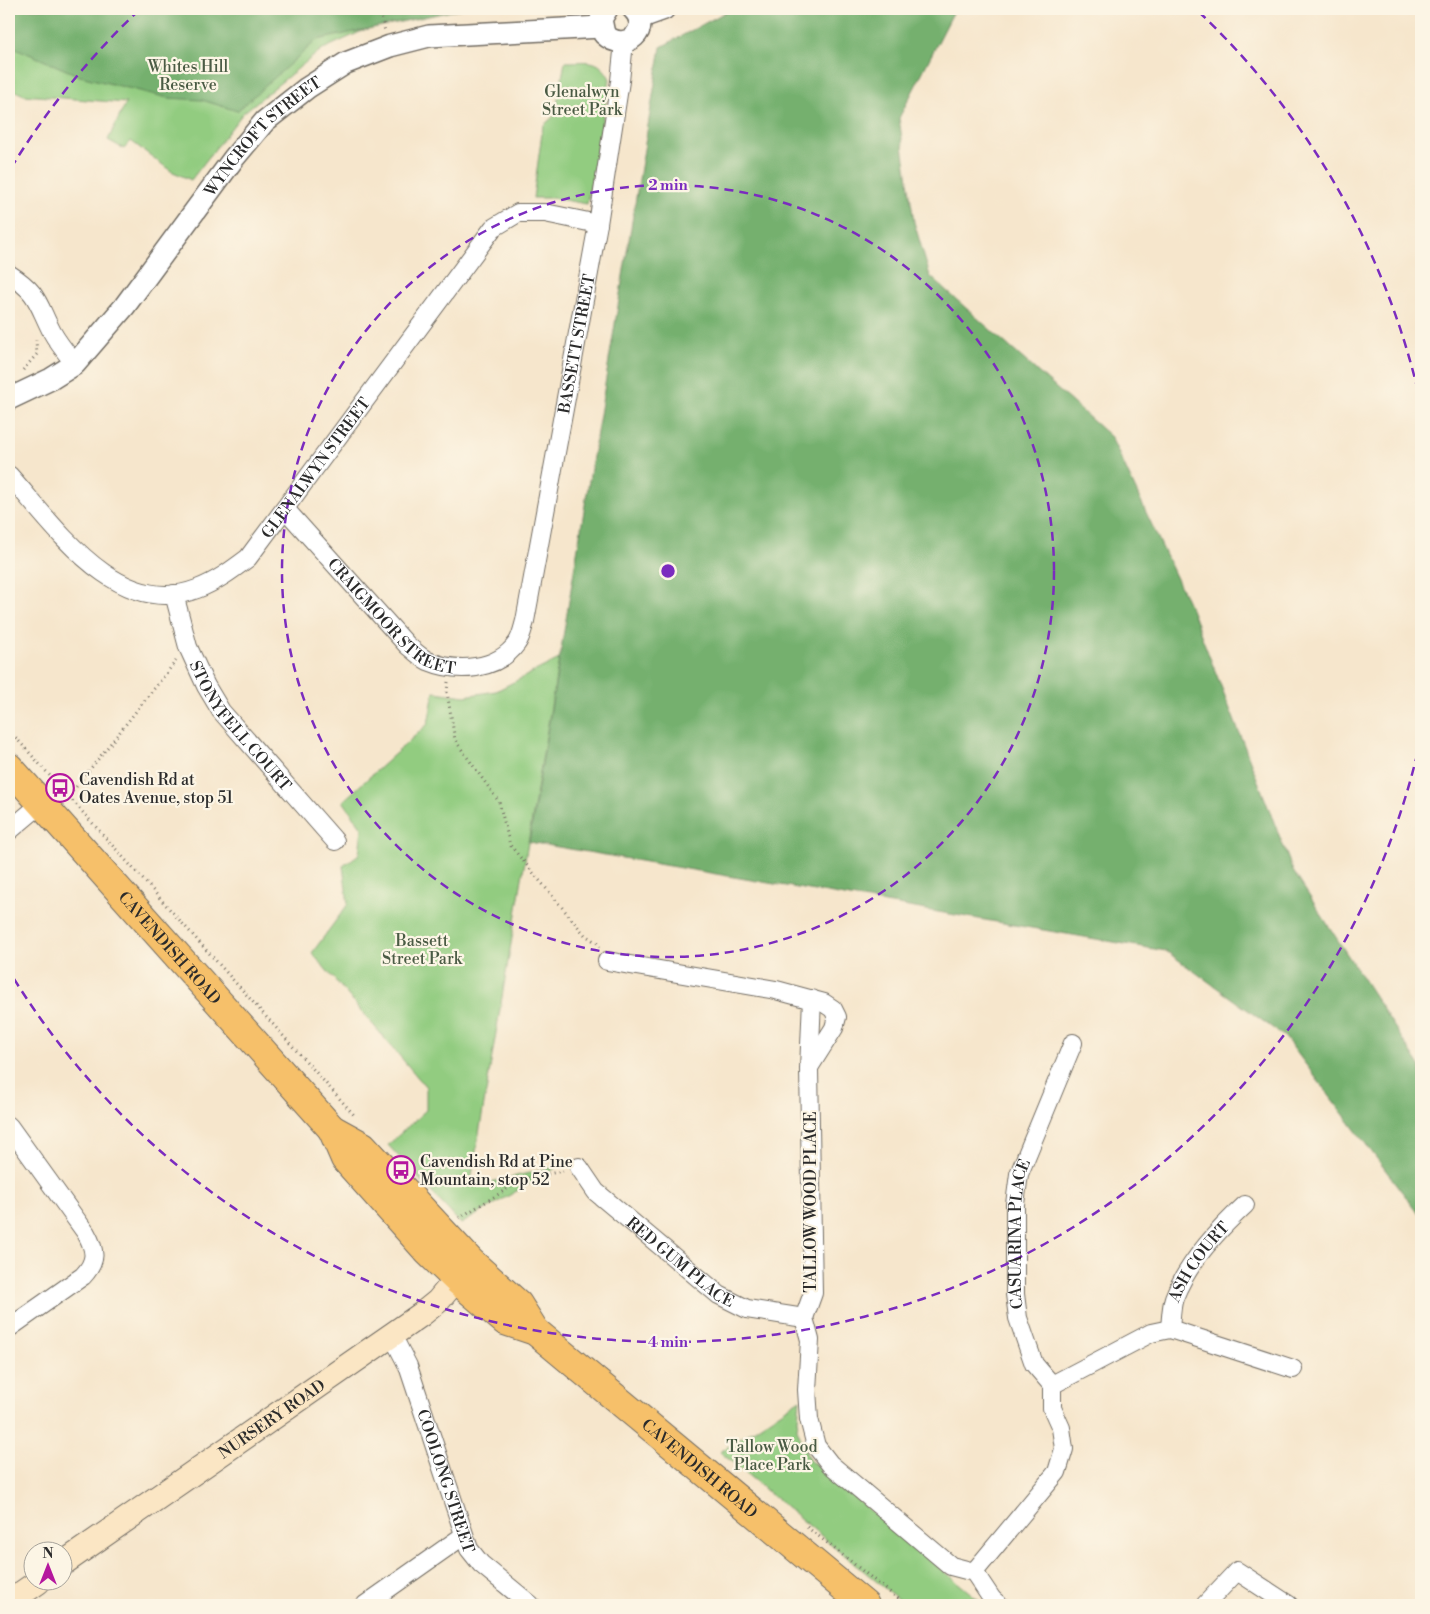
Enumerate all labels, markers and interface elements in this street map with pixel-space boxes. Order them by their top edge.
park label: Whites Hill Reserve [147,57,229,95]
street label: WYNCROFT STREET [200,73,325,201]
park label: Glenalwyn Street Park [542,82,624,120]
text: 2 min [648,176,688,195]
street label: BASSETT STREET [554,272,600,416]
street label: GLENALWYN STREET [257,394,375,543]
street label: CRAIGMOOR STREET [323,554,457,679]
centre of rings [659,562,677,580]
street label: STONYFELL COURT [185,658,295,795]
place label: Cavendish Rd at Oates Avenue, stop 51 [79,770,233,808]
bus stop icon: Cavendish Rd at Oates Avenue, stop 51 [45,773,75,803]
street label: CAVENDISH ROAD [114,888,225,1009]
park label: Bassett Street Park [382,931,464,969]
street label: TALLOW WOOD PLACE [801,1111,821,1293]
place label: Cavendish Rd at Pine Mountain, stop 52 [420,1152,573,1190]
bus stop icon: Cavendish Rd at Pine Mountain, stop 52 [386,1155,416,1185]
street label: CASUARINA PLACE [1006,1156,1035,1310]
street label: RED GUM PLACE [622,1213,737,1312]
street label: ASH COURT [1164,1218,1234,1306]
text: 4 min [648,1333,689,1352]
street label: NURSERY ROAD [215,1375,329,1463]
street label: COOLONG STREET [412,1407,479,1556]
street label: CAVENDISH ROAD [637,1415,761,1523]
park label: Tallow Wood Place Park [726,1437,818,1475]
north arrow [22,1542,72,1592]
text: N [42,1545,54,1563]

